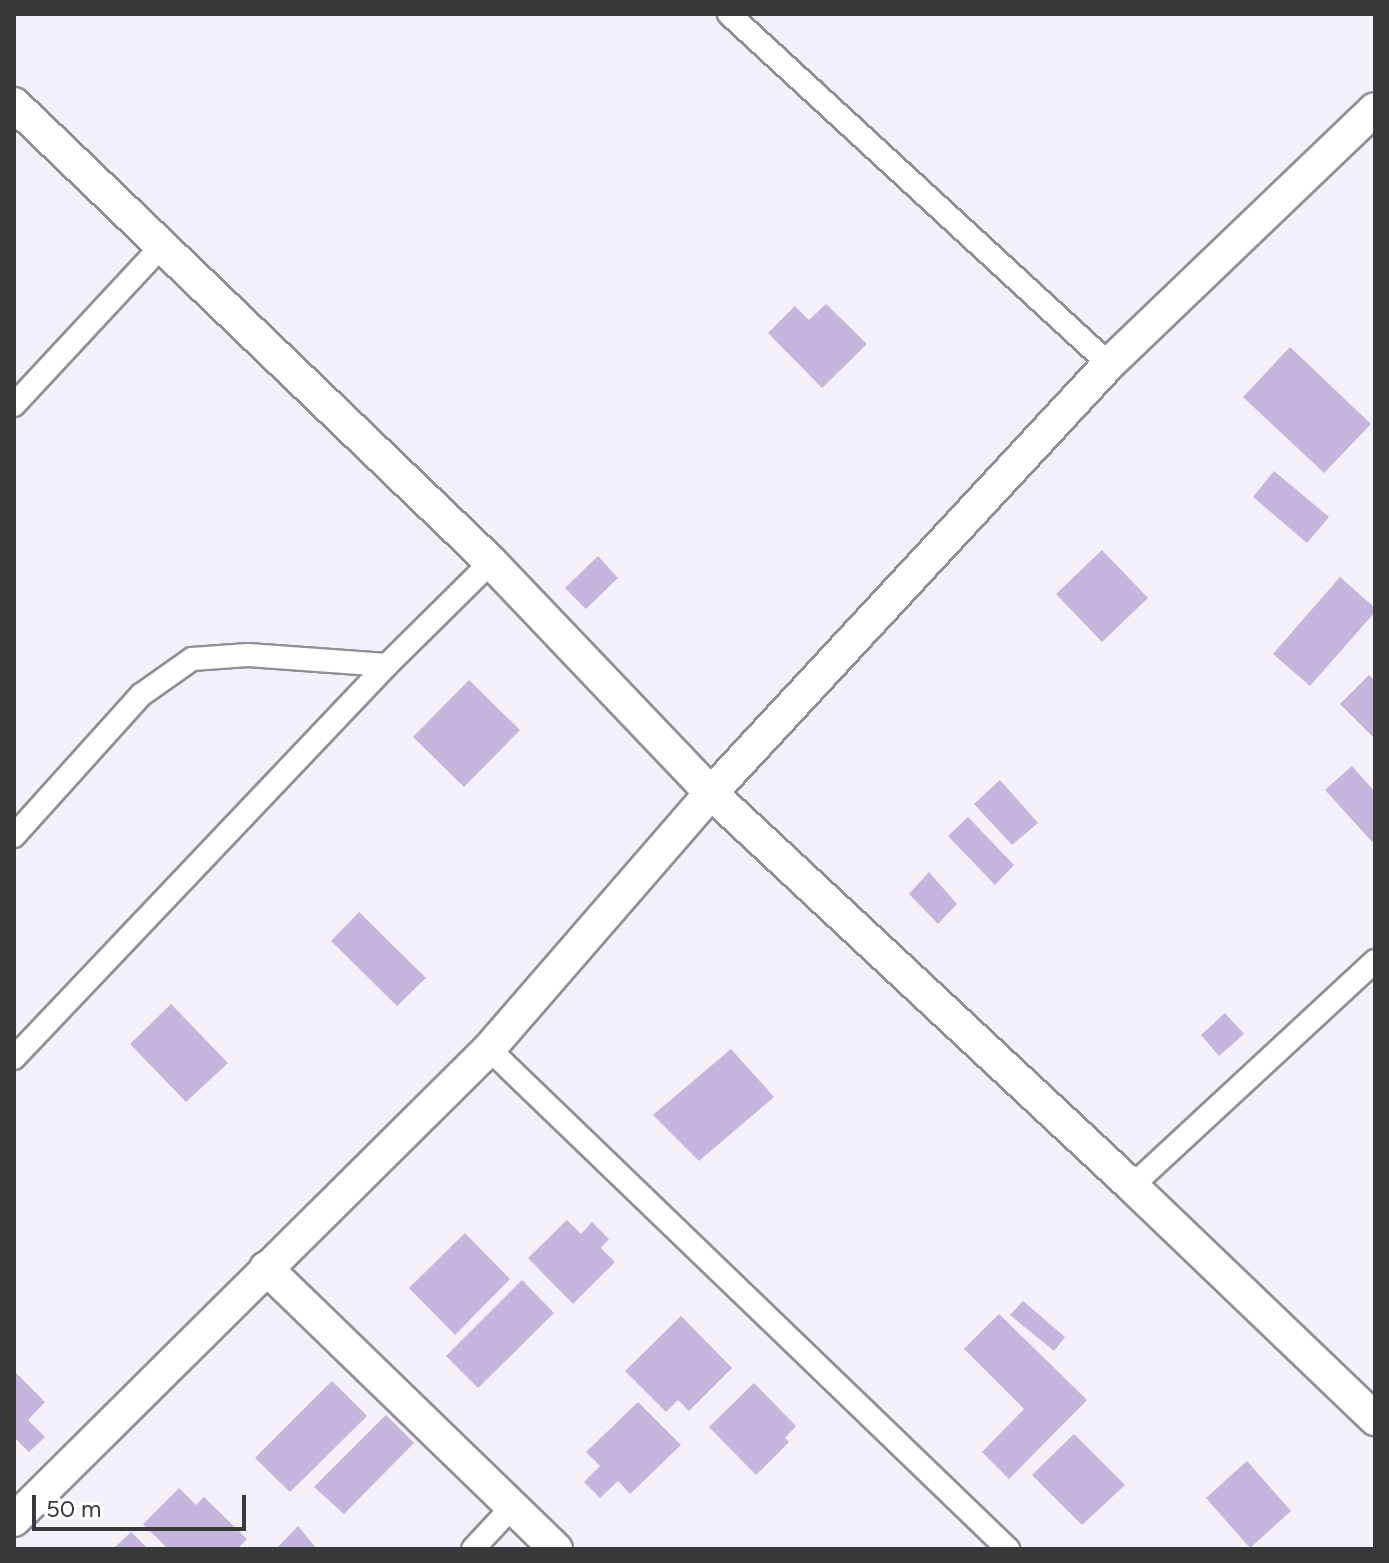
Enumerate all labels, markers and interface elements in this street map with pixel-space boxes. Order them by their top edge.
scale bar [36,1479,250,1529]
text: 50 m [46,1494,102,1523]

